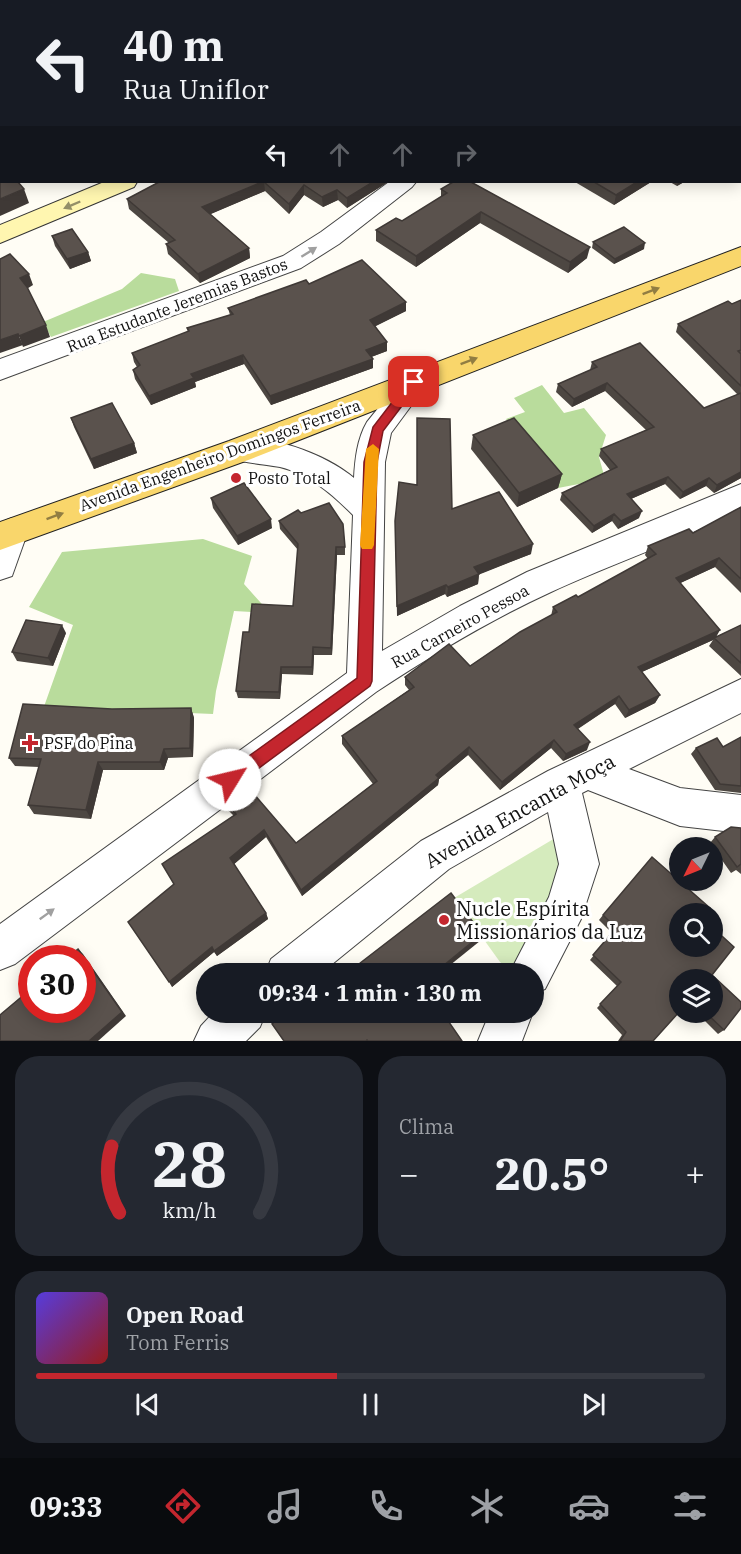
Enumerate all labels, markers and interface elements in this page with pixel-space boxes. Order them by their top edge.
text: 40 m [123,18,224,73]
icon: left [24,24,102,102]
text: Rua Uniflor [123,71,269,106]
icon: left [260,138,293,171]
icon: ahead [323,138,356,171]
icon: ahead [386,138,419,171]
icon: right [449,138,482,171]
one-way arrow [63,200,80,209]
one-way arrow [301,246,317,257]
street label: Rua Estudante Jeremias Bastos [64,254,290,356]
one-way arrow [642,286,660,295]
pin [388,356,439,407]
one-way arrow [460,356,478,366]
icon: arrive [397,365,430,398]
street label: Avenida Engenheiro Domingos Ferreira [77,395,364,515]
place label: Posto Total [248,468,331,488]
marker: Posto Total [229,471,243,485]
one-way arrow [46,511,64,521]
street label: Rua Carneiro Pessoa [388,580,533,672]
place label: PSF do Pina [44,733,134,753]
marker: PSF do Pina [21,734,39,752]
street label: Avenida Encanta Moça [420,747,620,874]
position arrow [198,748,262,812]
north arrow [669,837,723,891]
map controls [669,837,723,1023]
place label: Nucle Espírita Missionários da Luz [456,895,643,945]
button: search [669,903,723,957]
one-way arrow [39,908,55,920]
marker: Nucle Espírita Missionários da Luz [437,913,451,927]
speed limit sign: 30 [18,945,96,1023]
button: layers [669,969,723,1023]
text: 09:34 · 1 min · 130 m [258,978,482,1007]
text: Clima [399,1113,454,1140]
text: 28 [152,1123,226,1204]
text: 20.5° [495,1144,609,1202]
text: − [399,1152,419,1195]
text: + [685,1152,705,1195]
text: km/h [162,1196,216,1224]
text: Open Road [126,1300,244,1329]
text: Tom Ferris [126,1329,229,1356]
icon: previous [131,1388,164,1421]
icon: pause [354,1388,387,1421]
icon: next [577,1388,610,1421]
icon: directions [162,1485,204,1527]
icon: music [264,1485,306,1527]
icon: phone [365,1485,407,1527]
icon: climate [466,1485,508,1527]
icon: car [568,1485,610,1527]
icon: filters [669,1485,711,1527]
text: 09:33 [30,1489,103,1524]

